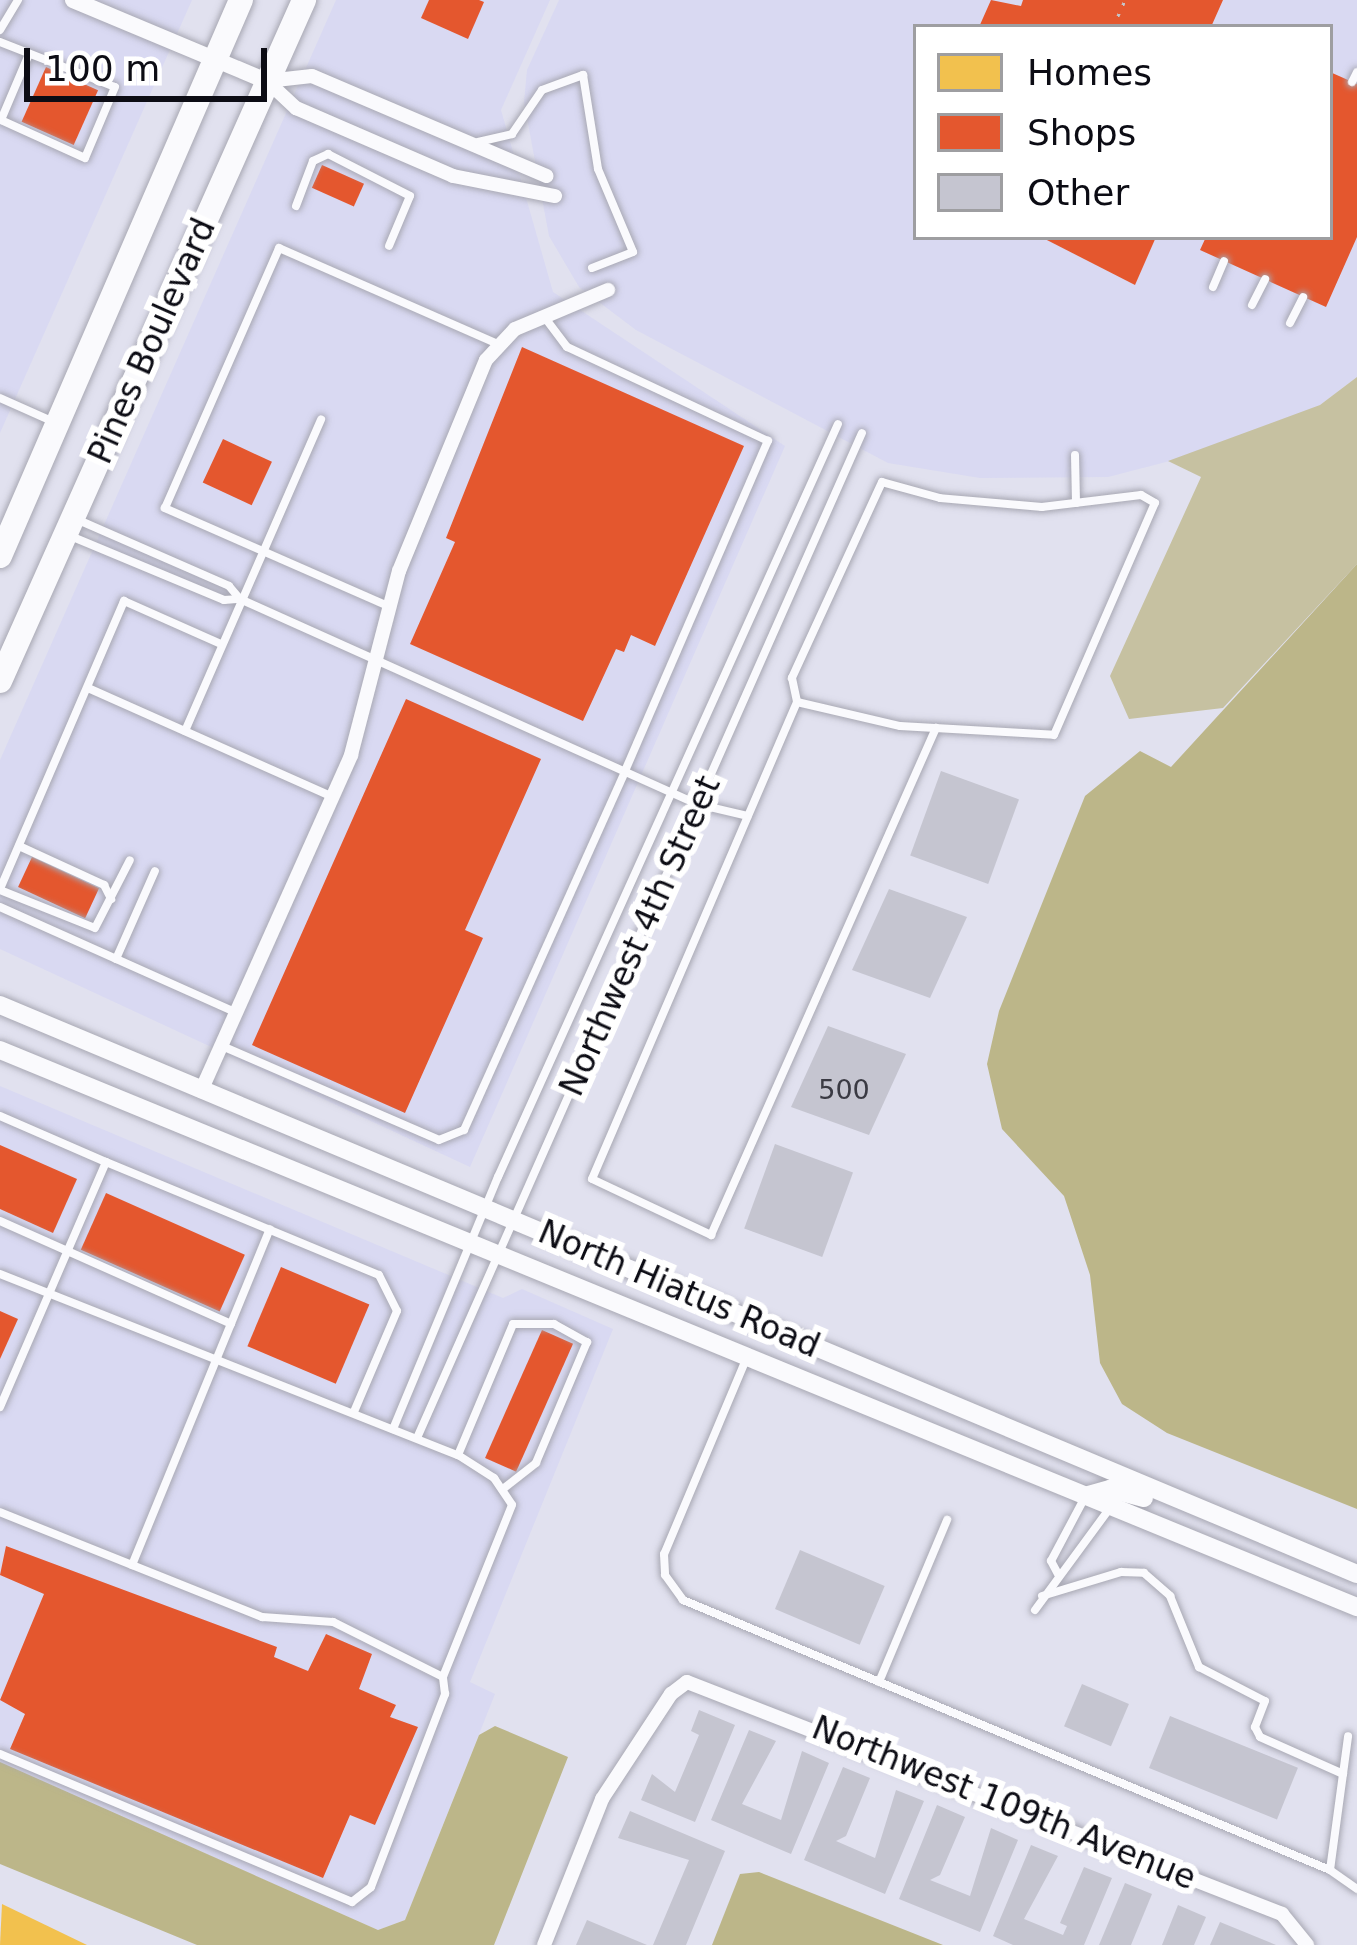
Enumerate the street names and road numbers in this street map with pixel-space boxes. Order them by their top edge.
street label: Pines Boulevard [80,212,224,470]
street label: Northwest 4th Street [552,770,728,1102]
street label: North Hiatus Road [533,1212,825,1366]
street label: Northwest 109th Avenue [806,1708,1202,1898]

